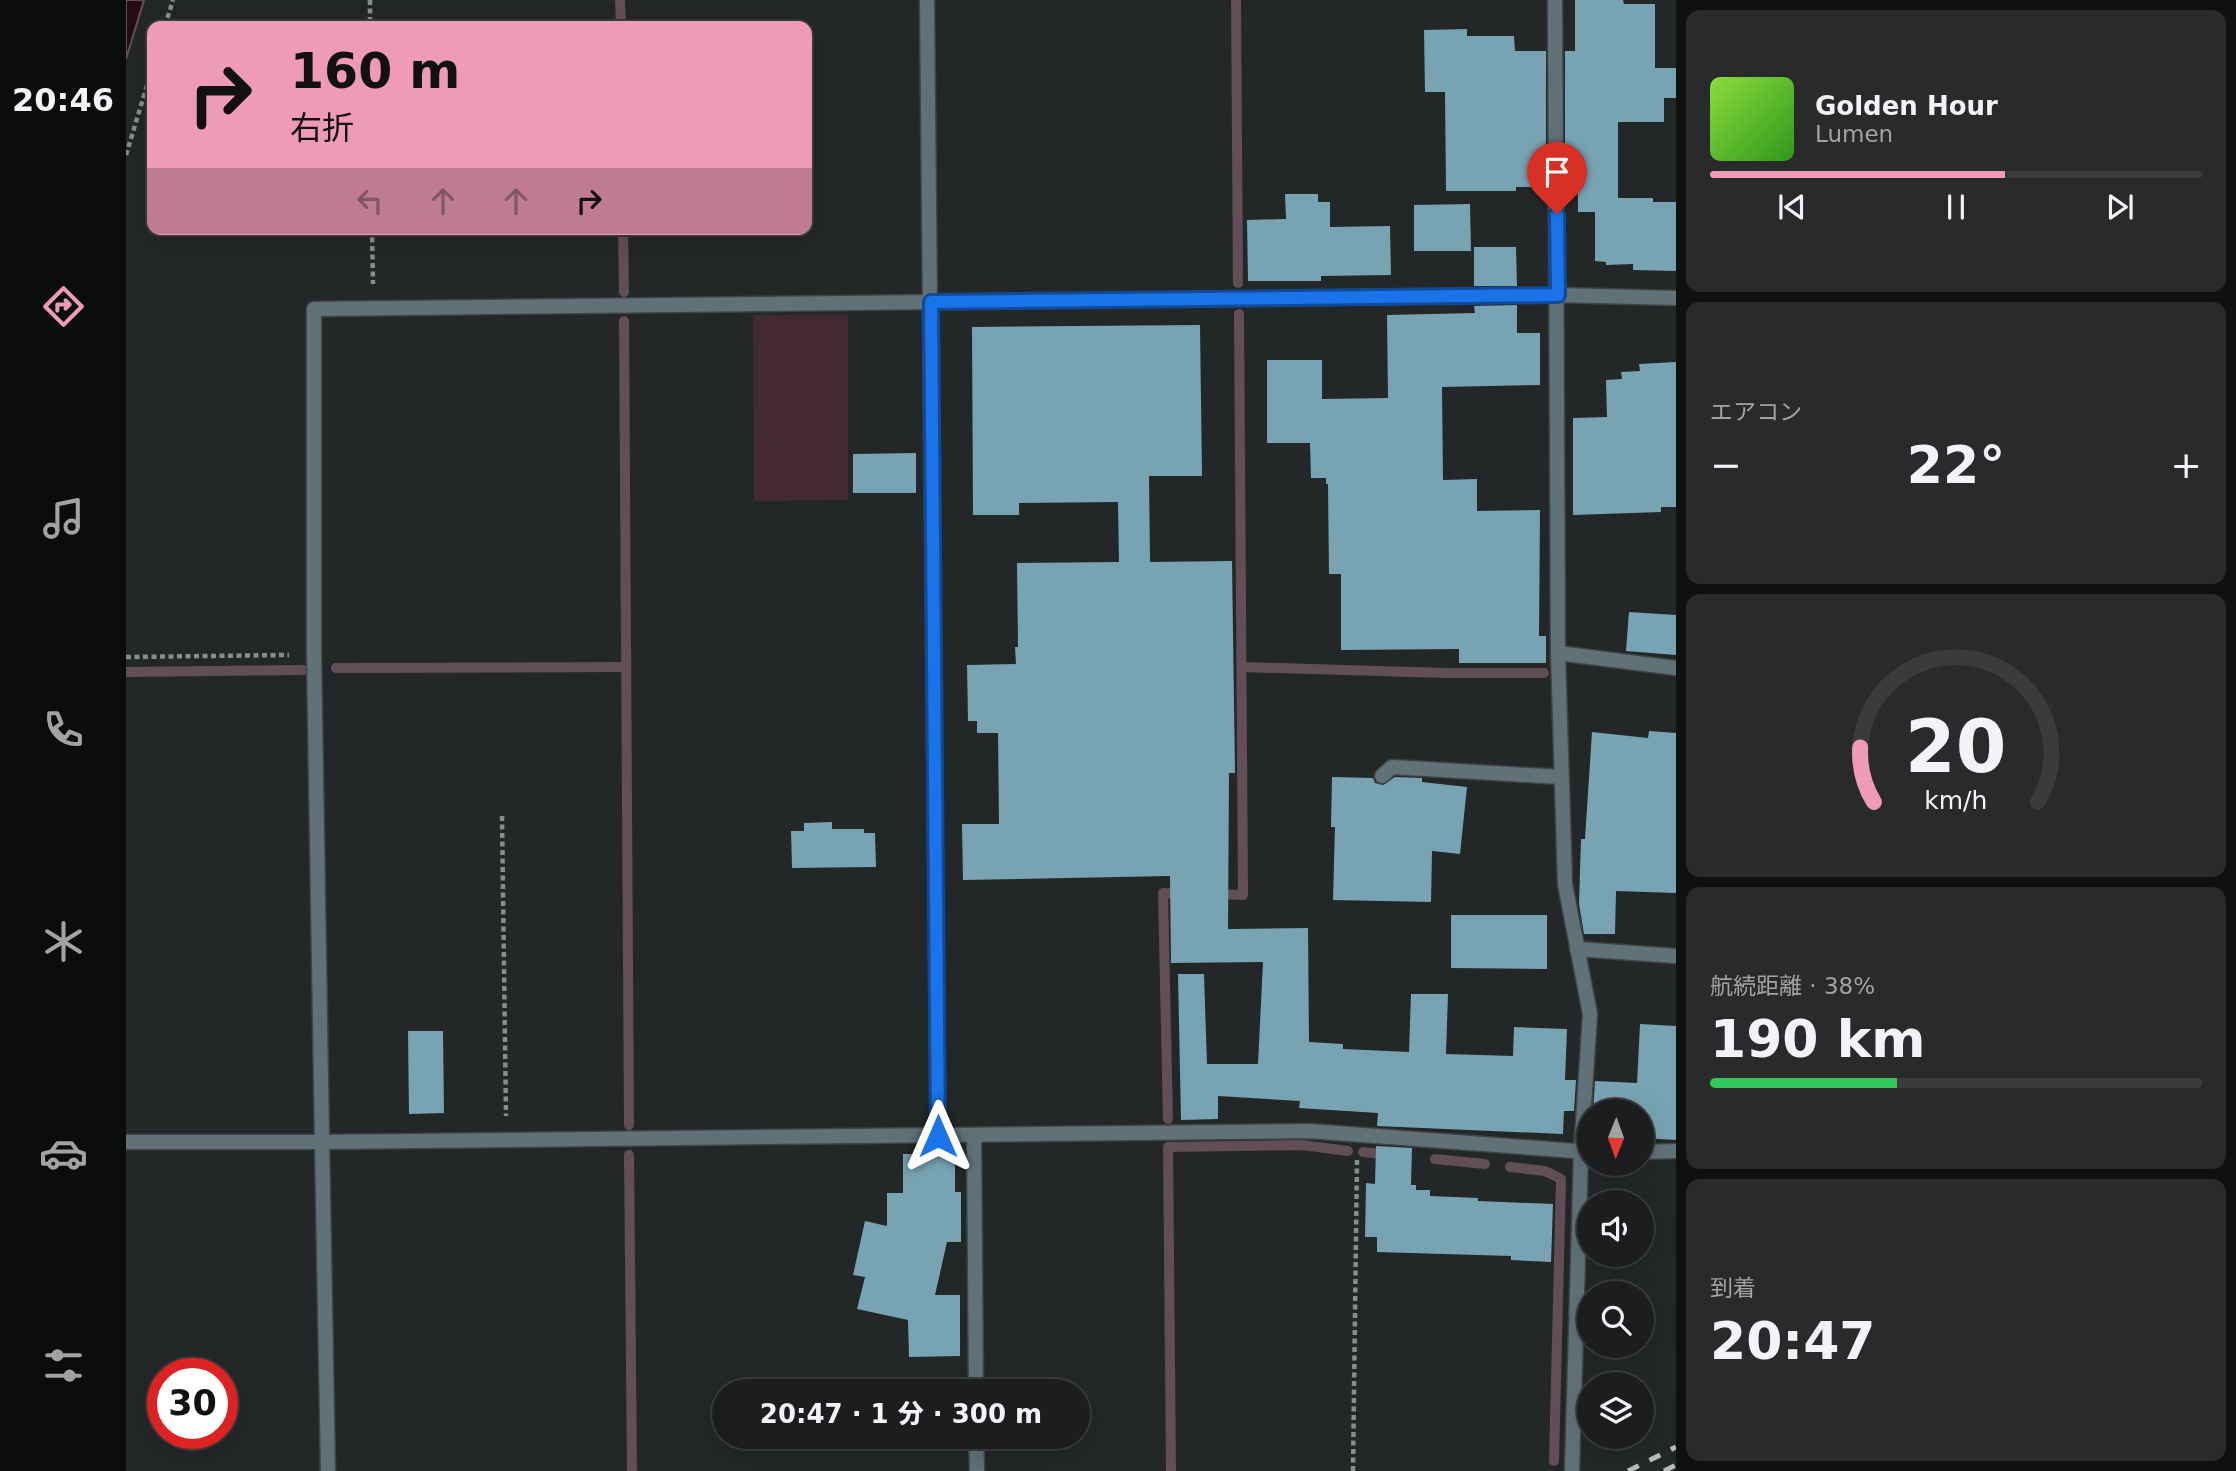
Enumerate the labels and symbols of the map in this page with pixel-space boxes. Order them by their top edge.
pin [1527,142,1587,214]
position arrow [901,1099,975,1173]
north arrow [1577,1099,1654,1176]
speed limit sign: 30 [147,1358,238,1449]

